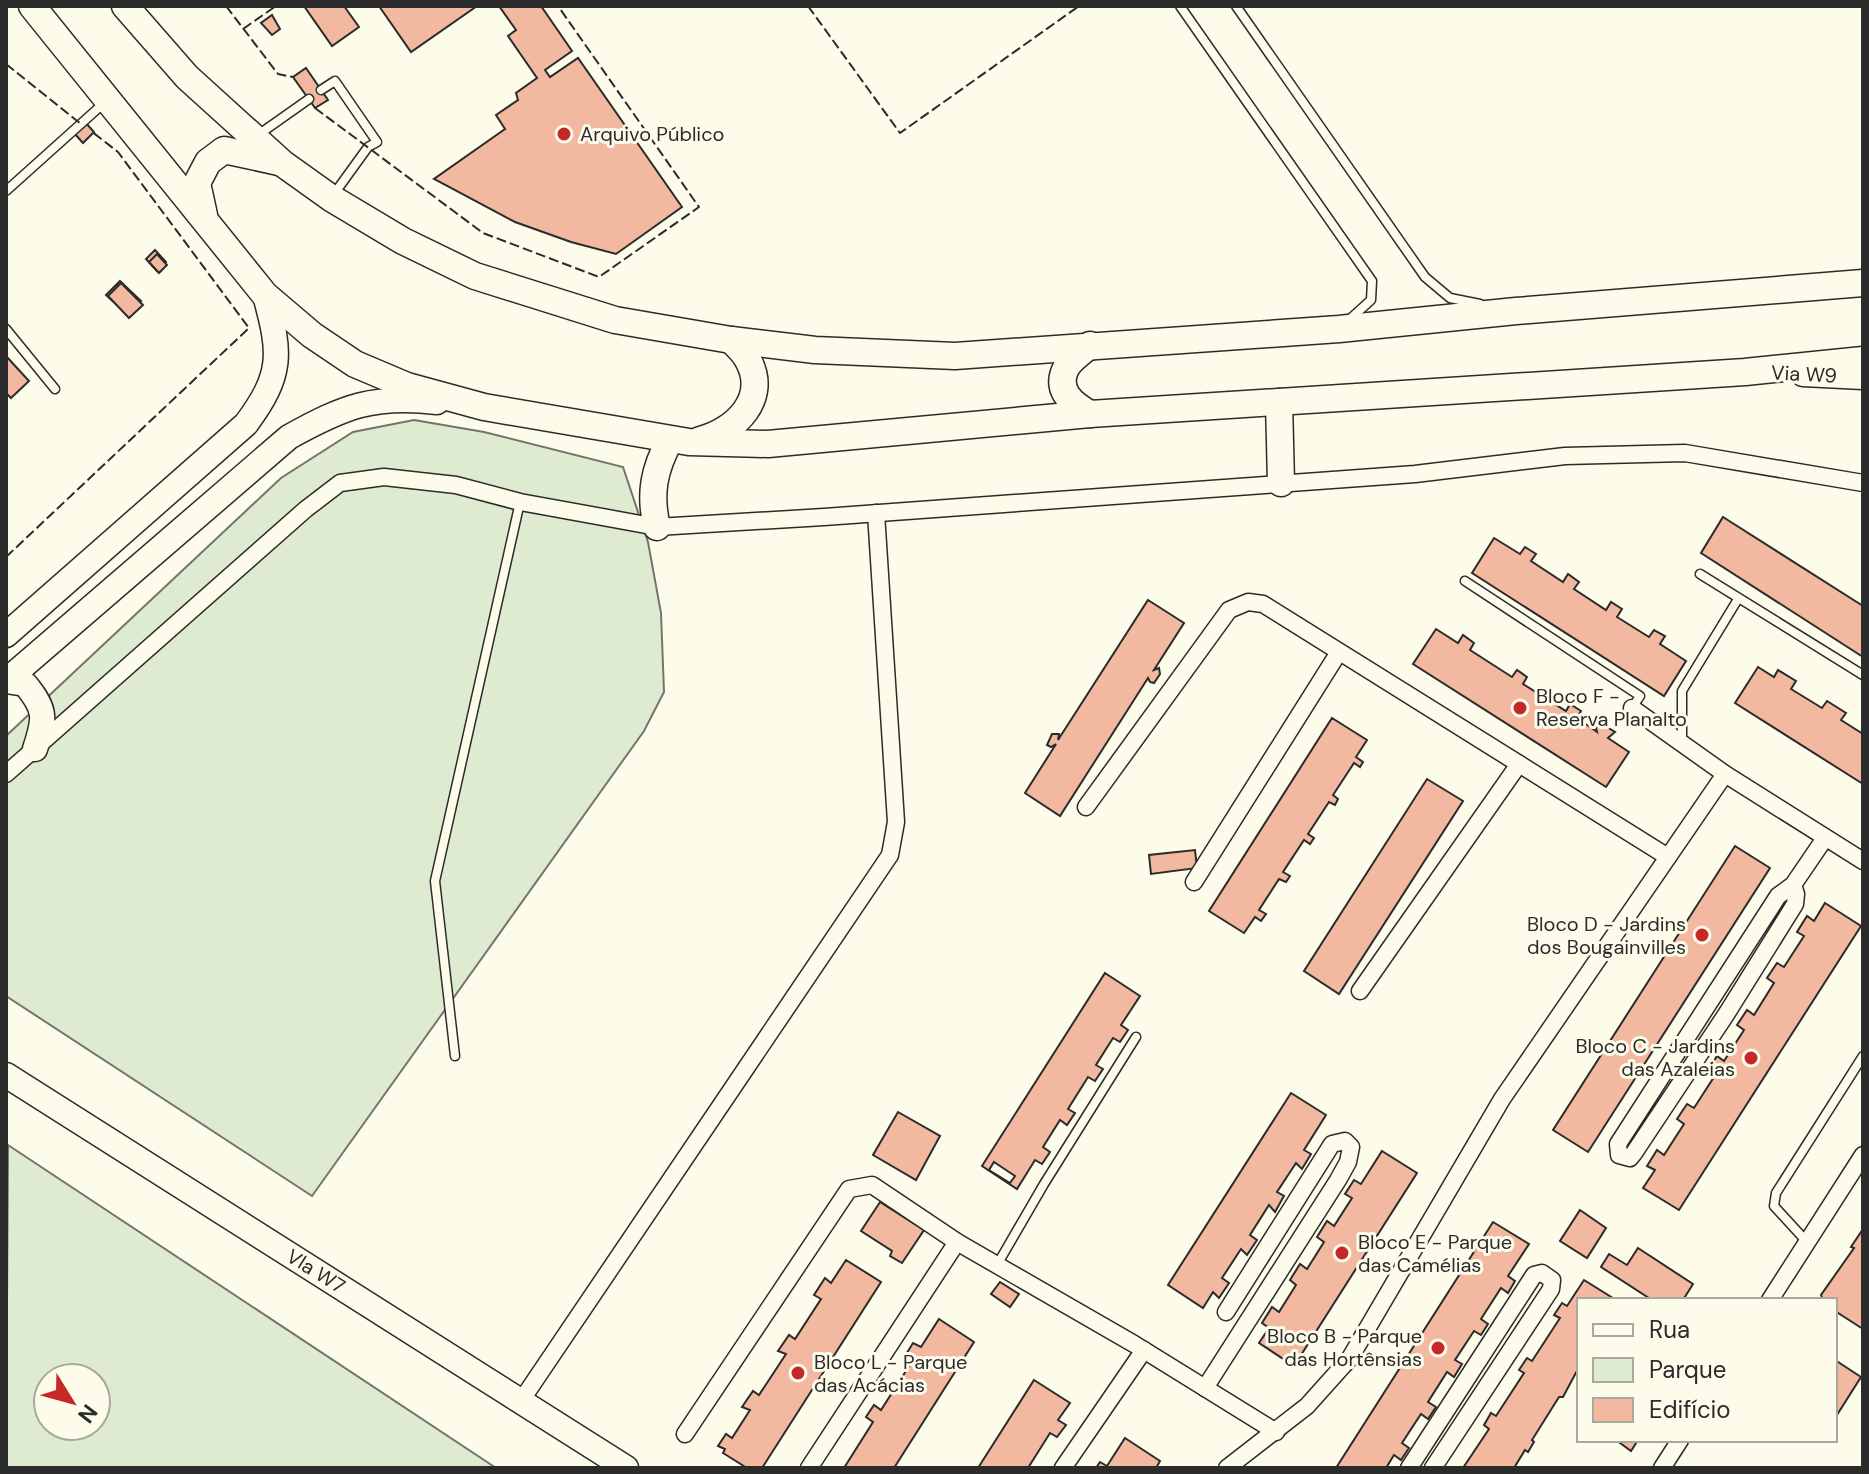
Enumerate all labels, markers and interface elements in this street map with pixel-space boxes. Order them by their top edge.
place label: Arquivo Público [580,121,724,147]
marker: Arquivo Público [555,125,573,143]
street label: Via W9 [1770,359,1838,389]
place label: Bloco F - Reserva Planalto [1536,683,1687,732]
marker: Bloco F - Reserva Planalto [1511,699,1529,717]
place label: Bloco D - Jardins dos Bougainvilles [1527,911,1686,960]
marker: Bloco D - Jardins dos Bougainvilles [1693,926,1711,944]
place label: Bloco C - Jardins das Azaleias [1575,1033,1735,1082]
marker: Bloco C - Jardins das Azaleias [1742,1049,1760,1067]
place label: Bloco E - Parque das Camélias [1358,1229,1512,1278]
street label: Vla W7 [282,1243,350,1299]
marker: Bloco E - Parque das Camélias [1333,1244,1351,1262]
legend [1577,1298,1837,1442]
text: Rua [1649,1314,1690,1345]
place label: Bloco B - Parque das Hortênsias [1267,1323,1422,1372]
marker: Bloco B - Parque das Hortênsias [1429,1339,1447,1357]
place label: Bloco L - Parque das Acácias [814,1349,967,1398]
text: Parque [1649,1354,1726,1385]
north arrow [32,1362,112,1442]
marker: Bloco L - Parque das Acácias [789,1364,807,1382]
text: Edifício [1649,1394,1731,1425]
text: N [71,1399,104,1429]

